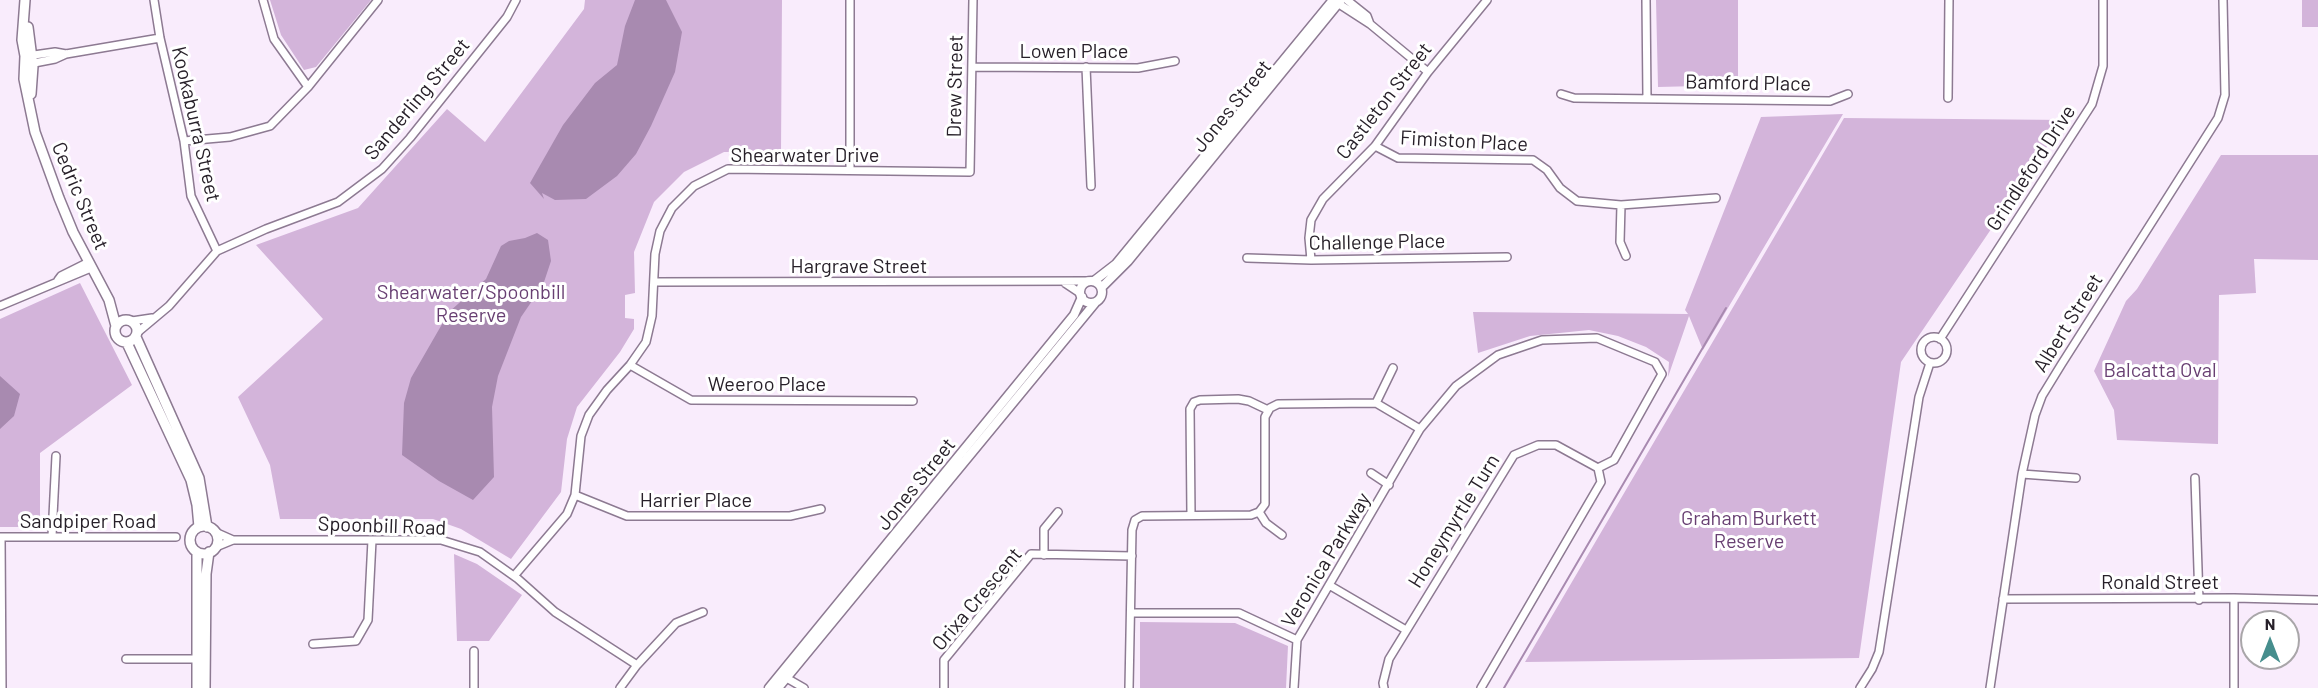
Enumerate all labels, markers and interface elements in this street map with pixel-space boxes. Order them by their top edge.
street label: Sanderling Street [359,33,475,165]
street label: Drew Street [942,34,968,138]
street label: Castleton Street [1331,38,1437,164]
street label: Lowen Place [1019,39,1129,63]
street label: Kookaburra Street [166,44,226,204]
street label: Jones Street [1188,55,1276,157]
street label: Bamford Place [1685,70,1811,96]
street label: Grindleford Drive [1981,101,2081,235]
street label: Fimiston Place [1399,126,1529,156]
street label: Cedric Street [46,138,114,254]
street label: Shearwater Drive [731,143,879,167]
street label: Challenge Place [1308,229,1446,255]
street label: Hargrave Street [791,254,927,278]
street label: Albert Street [2028,269,2108,377]
park label: Shearwater/Spoonbill Reserve [377,280,565,327]
park label: Balcatta Oval [2103,358,2217,382]
street label: Weeroo Place [708,372,826,396]
street label: Jones Street [872,433,960,535]
street label: Honeymyrtle Turn [1403,450,1505,592]
street label: Harrier Place [640,488,752,512]
street label: Veronica Parkway [1276,488,1376,632]
park label: Graham Burkett Reserve [1681,506,1817,553]
street label: Sandpiper Road [20,509,156,533]
street label: Spoonbill Road [317,512,447,540]
street label: Orixa Crescent [927,543,1027,655]
street label: Ronald Street [2101,570,2219,594]
north arrow [2240,610,2300,670]
text: N [2265,614,2275,633]

